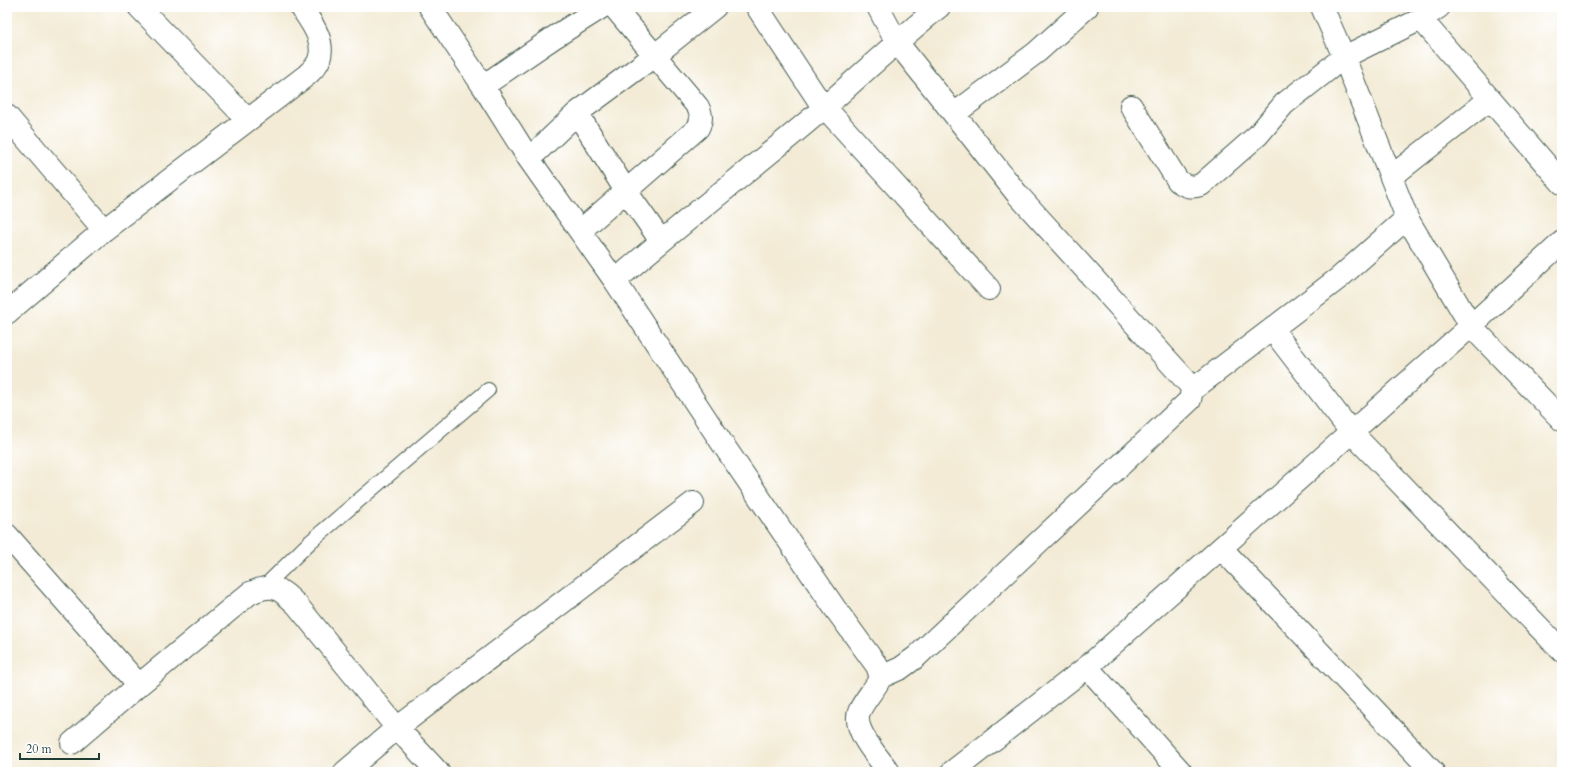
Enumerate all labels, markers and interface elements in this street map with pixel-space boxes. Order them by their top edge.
scale bar [20,735,99,761]
text: 20 m [26,741,53,757]

